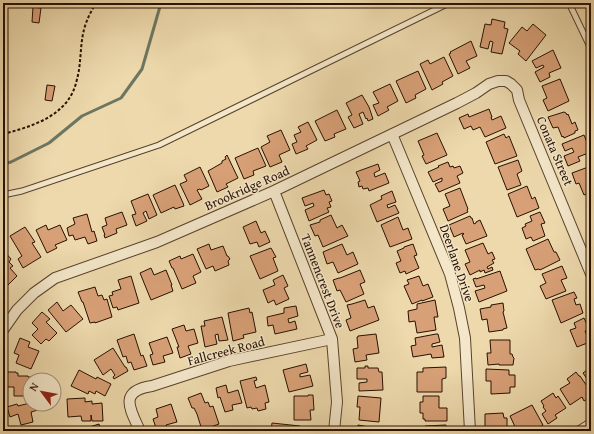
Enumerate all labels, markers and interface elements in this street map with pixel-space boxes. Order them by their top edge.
street label: Conata Street [532,113,578,189]
street label: Brookridge Road [202,161,292,215]
street label: Deerlane Drive [435,222,479,304]
street label: Tannencrest Drive [296,231,350,331]
street label: Fallcreek Road [185,332,267,370]
north arrow [22,372,62,412]
text: N [25,379,43,394]

